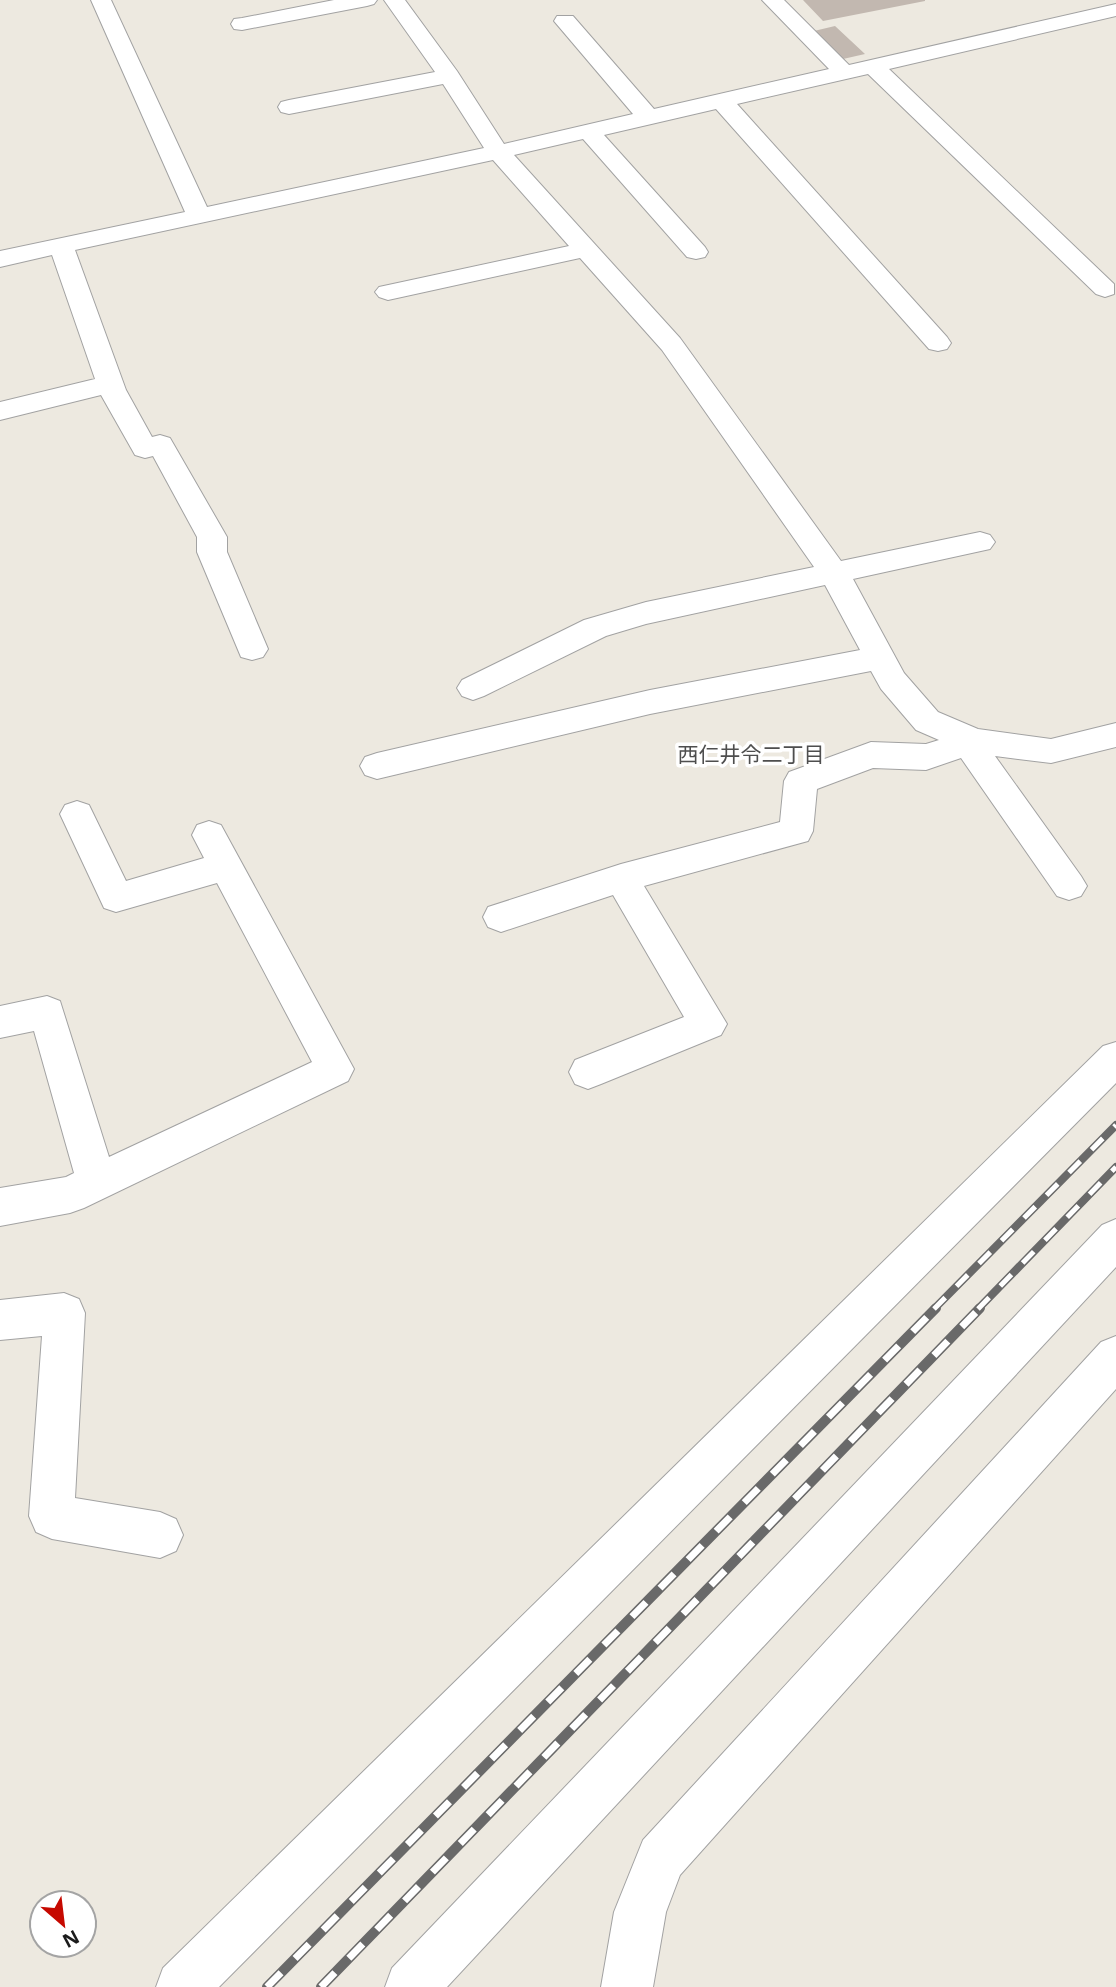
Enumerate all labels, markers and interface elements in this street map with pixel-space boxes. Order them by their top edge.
district label: 西仁井令二丁目 [678,740,825,768]
north arrow [28,1889,98,1959]
text: N [58,1924,84,1954]

